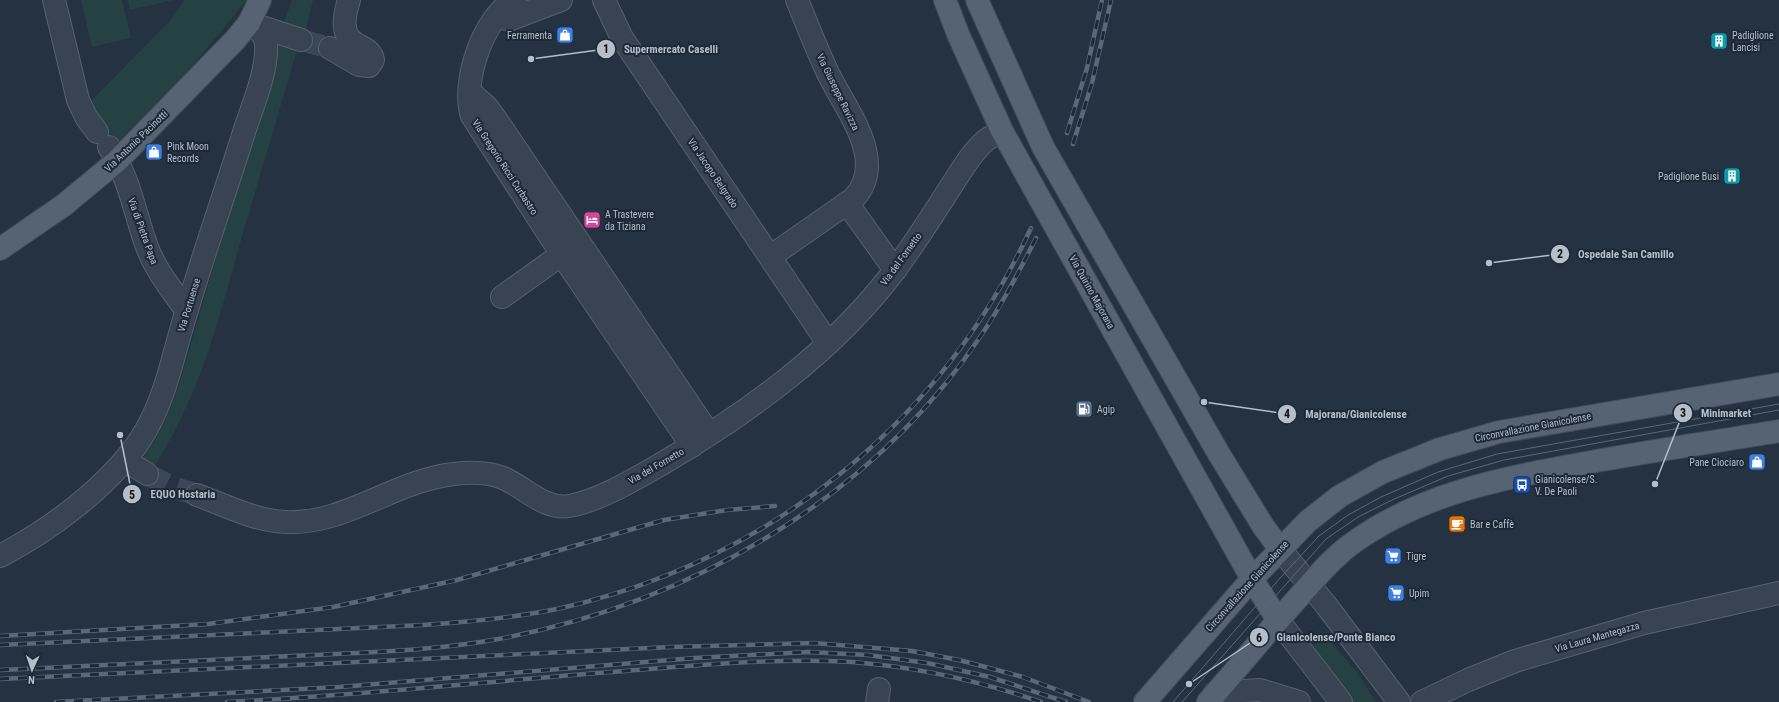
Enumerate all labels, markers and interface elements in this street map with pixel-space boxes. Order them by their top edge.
shop icon: Ferramenta [555,25,575,45]
place label: Ferramenta [507,30,552,41]
place label: Padiglione Lancisi [1732,30,1774,53]
building icon: Padiglione Lancisi [1709,31,1729,51]
callout: Supermercato Caselli [596,37,726,60]
text: 1 [603,42,609,56]
text: Supermercato Caselli [624,43,718,56]
street label: Via Giuseppe Ravizza [815,52,862,132]
street label: Via Antonio Pacinotti [102,108,170,174]
street label: Via Gregorio Ricci Curbastro [470,117,540,217]
street label: Via Jacopo Belgrado [686,136,740,210]
place label: Pink Moon Records [167,141,209,164]
shop icon: Pink Moon Records [144,142,164,162]
building icon: Padiglione Busi [1722,166,1742,186]
place label: Padiglione Busi [1658,171,1719,182]
street label: Via di Pietra Papa [126,196,160,266]
place label: A Trastevere da Tiziana [605,209,654,232]
hotel icon: A Trastevere da Tiziana [582,210,602,230]
street label: Via del Fornetto [878,231,924,287]
callout: Ospedale San Camillo [1550,243,1682,266]
text: 2 [1557,247,1563,261]
text: Ospedale San Camillo [1578,248,1675,261]
street label: Via Quirino Majorana [1067,253,1117,331]
street label: Via Portuense [176,277,202,333]
fuel station icon: Agip [1074,399,1094,419]
callout: Minimarket [1673,401,1759,424]
callout: Majorana/Gianicolense [1277,402,1415,425]
place label: Agip [1097,404,1115,415]
text: 3 [1680,406,1686,420]
text: 4 [1284,407,1290,421]
text: Minimarket [1701,407,1752,420]
text: Majorana/Gianicolense [1305,408,1407,421]
street label: Circonvallazione Gianicolense [1474,410,1592,444]
street label: Via del Fornetto [626,446,686,486]
shop icon: Pane Ciociaro [1747,452,1767,472]
place label: Pane Ciociaro [1689,457,1744,468]
place label: Gianicolense/S. V. De Paoli [1535,474,1597,497]
bus stop icon: Gianicolense/S. V. De Paoli [1512,475,1532,495]
callout: EQUO Hostaria [122,483,223,506]
text: 5 [129,488,135,502]
text: EQUO Hostaria [151,488,215,501]
cafe icon: Bar e Caffè [1447,514,1467,534]
place label: Bar e Caffè [1470,519,1514,530]
street label: Circonvallazione Gianicolense [1203,538,1291,634]
supermarket icon: Tigre [1383,546,1403,566]
place label: Tigre [1406,551,1426,562]
supermarket icon: Upim [1386,583,1406,603]
place label: Upim [1409,588,1429,599]
street label: Via Laura Mantegazza [1553,620,1641,654]
callout: Gianicolense/Ponte Bianco [1249,626,1404,649]
text: 6 [1256,631,1262,645]
text: Gianicolense/Ponte Bianco [1277,631,1396,644]
north arrow [12,650,52,690]
text: N [28,673,35,686]

